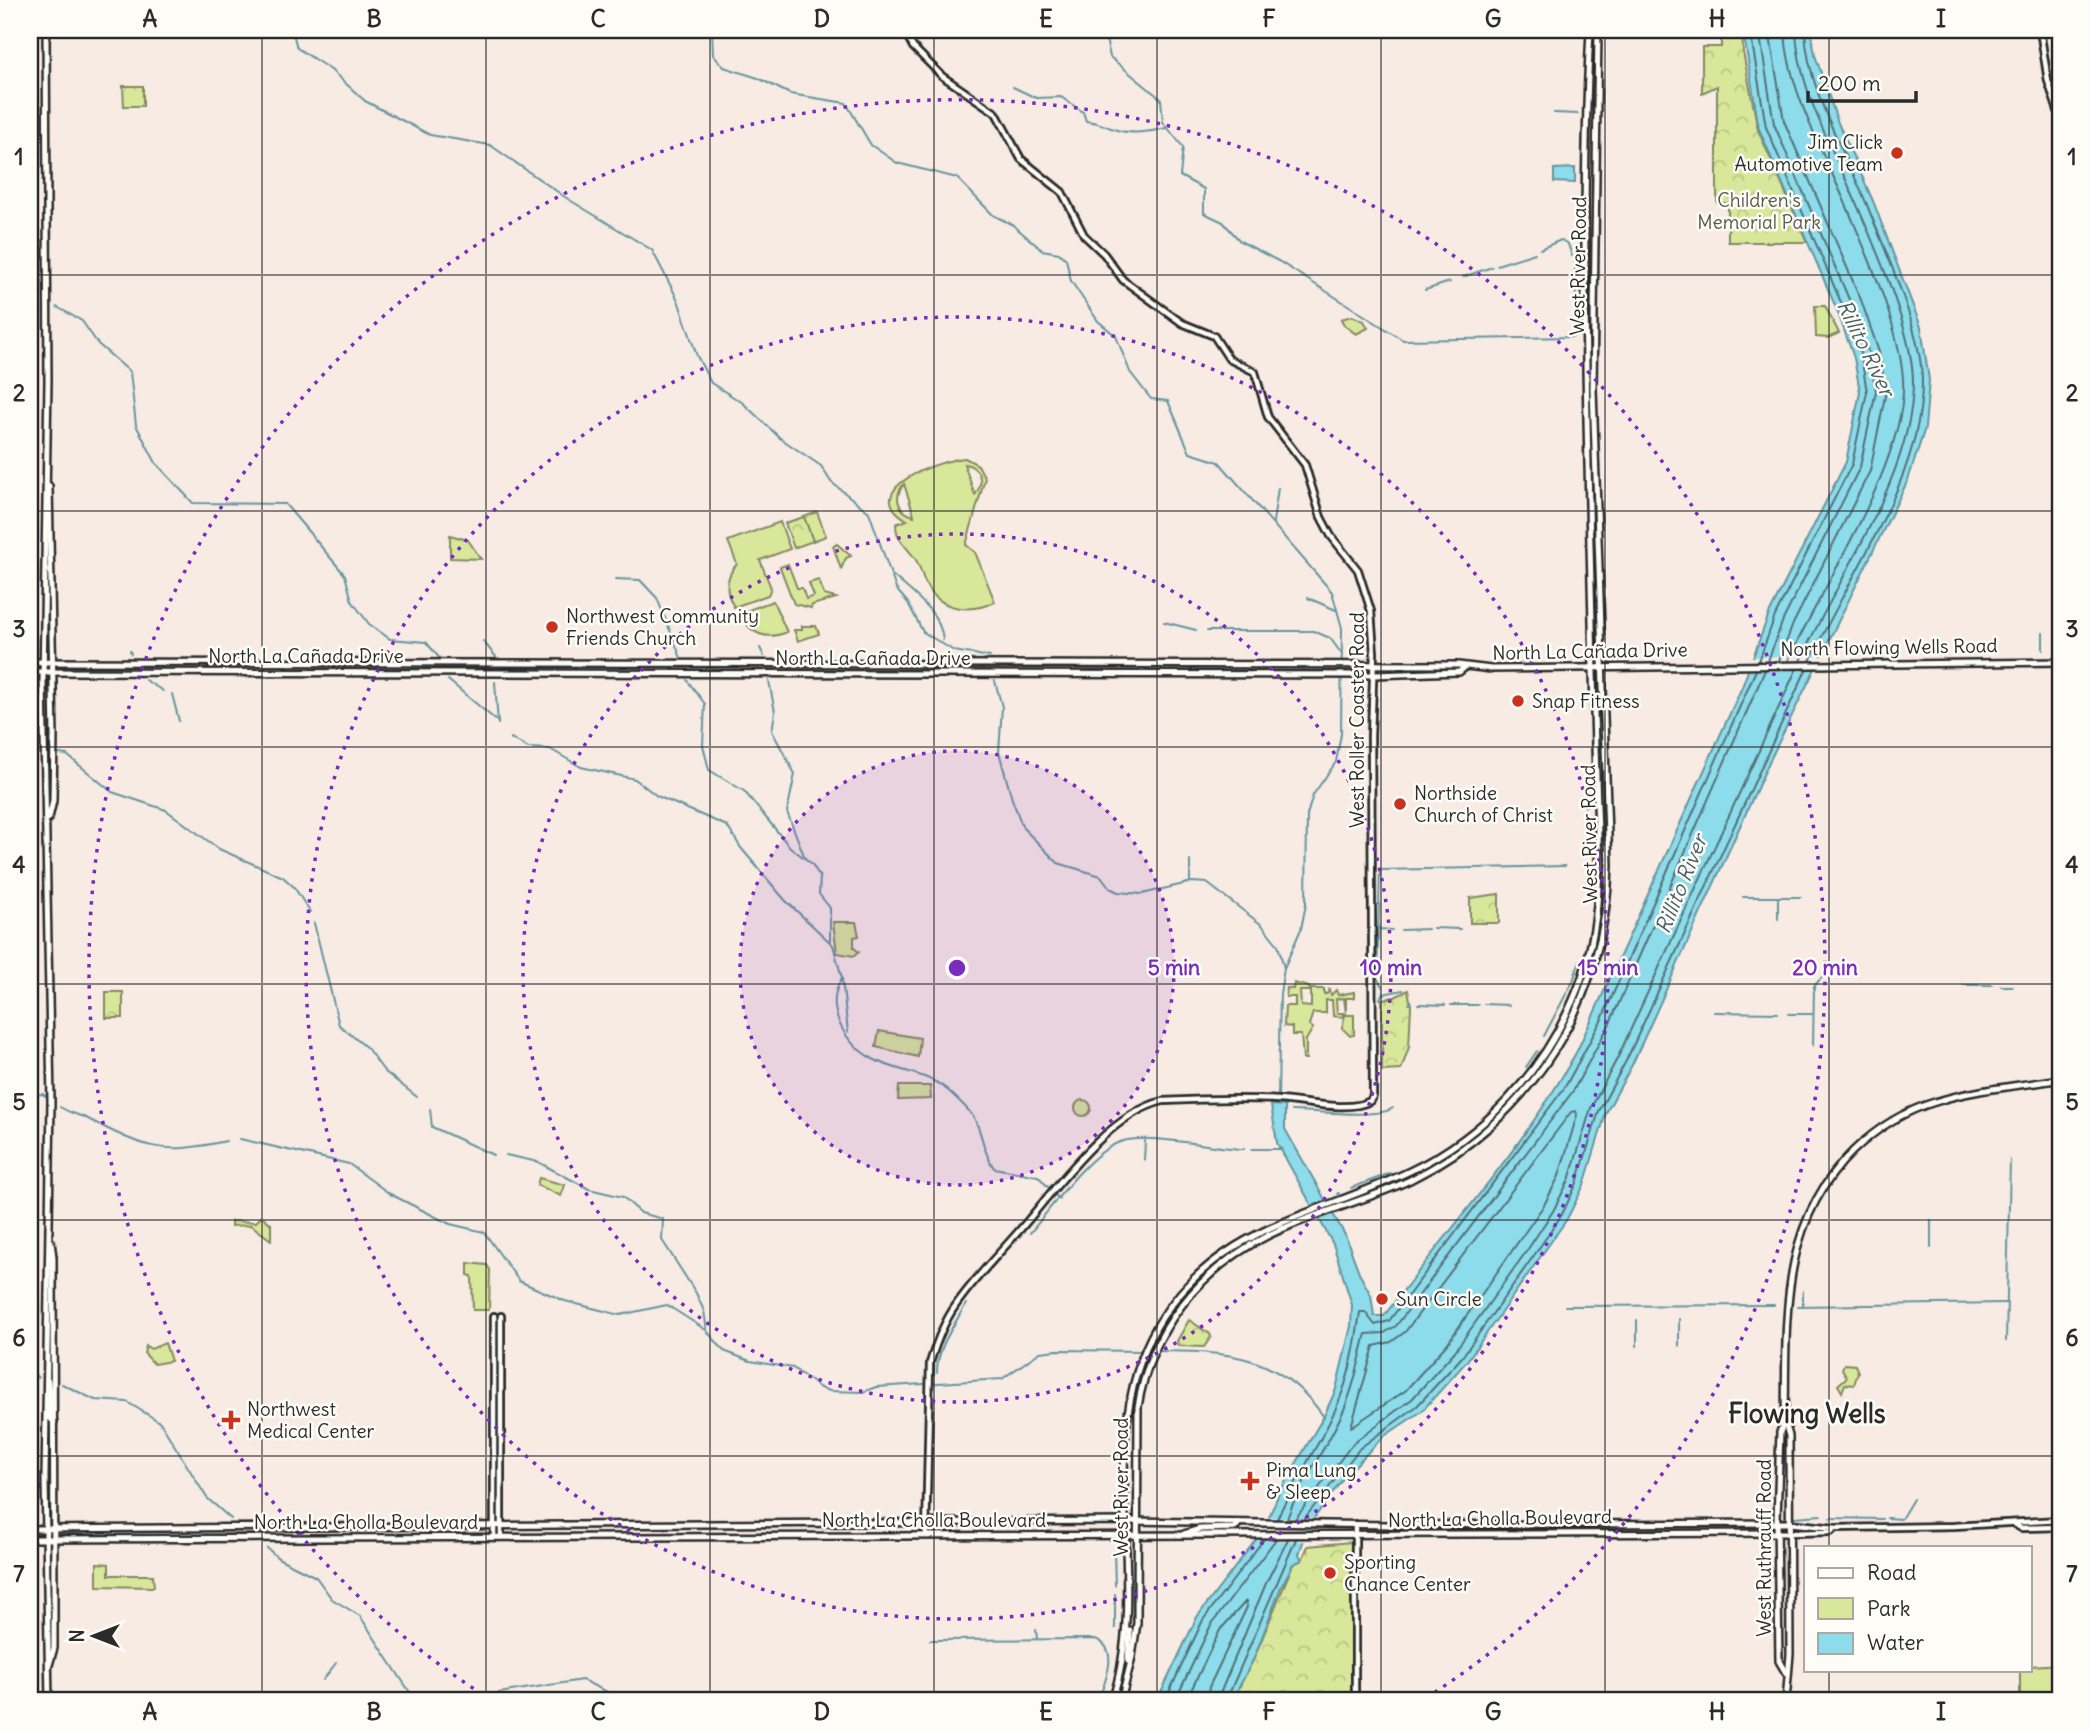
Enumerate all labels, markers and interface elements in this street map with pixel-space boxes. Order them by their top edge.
text: A [143,4,158,33]
text: B [366,4,382,33]
text: C [590,4,606,33]
text: D [814,4,830,33]
text: E [1039,4,1053,33]
text: F [1262,4,1276,33]
text: G [1485,4,1501,33]
text: H [1709,4,1725,33]
text: I [1936,4,1946,33]
scale bar [1808,60,1916,104]
text: 200 m [1818,70,1881,97]
place label: Jim Click Automotive Team [1734,130,1883,176]
text: 1 [14,142,24,171]
text: 1 [2067,142,2077,171]
marker: Jim Click Automotive Team [1889,145,1905,161]
park label: Children's Memorial Park [1697,188,1821,234]
street label: West River Road [1565,196,1591,336]
water label: Rillito River [1831,295,1902,403]
text: 2 [13,378,26,407]
text: 2 [2066,378,2079,407]
place label: Northwest Community Friends Church [566,604,759,650]
street label: West Roller Coaster Road [1345,612,1369,828]
text: 3 [12,614,26,643]
text: 3 [2065,614,2079,643]
marker: Northwest Community Friends Church [544,619,560,635]
street label: North Flowing Wells Road [1780,633,1998,661]
street label: North La Cañada Drive [1492,637,1688,665]
street label: North La Cañada Drive [208,644,404,668]
street label: North La Cañada Drive [775,646,971,670]
place label: Snap Fitness [1532,689,1640,713]
marker: Snap Fitness [1510,693,1526,709]
street label: West River Road [1576,764,1602,904]
place label: Northside Church of Christ [1414,781,1553,827]
marker: Northside Church of Christ [1392,796,1408,812]
water label: Rillito River [1649,828,1714,937]
text: 4 [12,850,26,879]
text: 4 [2065,850,2079,879]
text: 5 min [1148,954,1200,981]
text: 10 min [1360,954,1422,981]
text: 15 min [1578,954,1638,981]
text: 20 min [1792,954,1858,981]
centre of rings [945,956,969,980]
text: 5 [12,1087,26,1116]
text: 5 [2065,1087,2079,1116]
place label: Sun Circle [1396,1287,1482,1311]
marker: Sun Circle [1374,1291,1390,1307]
text: 6 [12,1323,26,1352]
text: 6 [2065,1323,2079,1352]
place label: Northwest Medical Center [247,1397,375,1443]
district label: Flowing Wells [1728,1397,1886,1430]
marker: Northwest Medical Center [221,1410,241,1430]
street label: West River Road [1109,1417,1133,1557]
place label: Pima Lung & Sleep [1266,1458,1357,1504]
street label: West Ruthrauff Road [1752,1459,1776,1637]
marker: Pima Lung & Sleep [1240,1471,1260,1491]
street label: North La Cholla Boulevard [1388,1504,1612,1532]
street label: North La Cholla Boulevard [822,1508,1046,1532]
street label: North La Cholla Boulevard [254,1510,478,1534]
legend [1804,1546,2032,1672]
place label: Sporting Chance Center [1344,1550,1471,1596]
text: 7 [13,1559,25,1588]
text: Road [1867,1559,1916,1586]
text: 7 [2066,1559,2078,1588]
marker: Sporting Chance Center [1322,1565,1338,1581]
text: Park [1867,1595,1910,1622]
north arrow [60,1602,130,1672]
text: N [65,1629,89,1643]
text: Water [1867,1629,1925,1656]
text: A [143,1697,158,1726]
text: B [366,1697,382,1726]
text: C [590,1697,606,1726]
text: D [814,1697,830,1726]
text: E [1039,1697,1053,1726]
text: F [1262,1697,1276,1726]
text: G [1485,1697,1501,1726]
text: H [1709,1697,1725,1726]
text: I [1936,1697,1946,1726]

